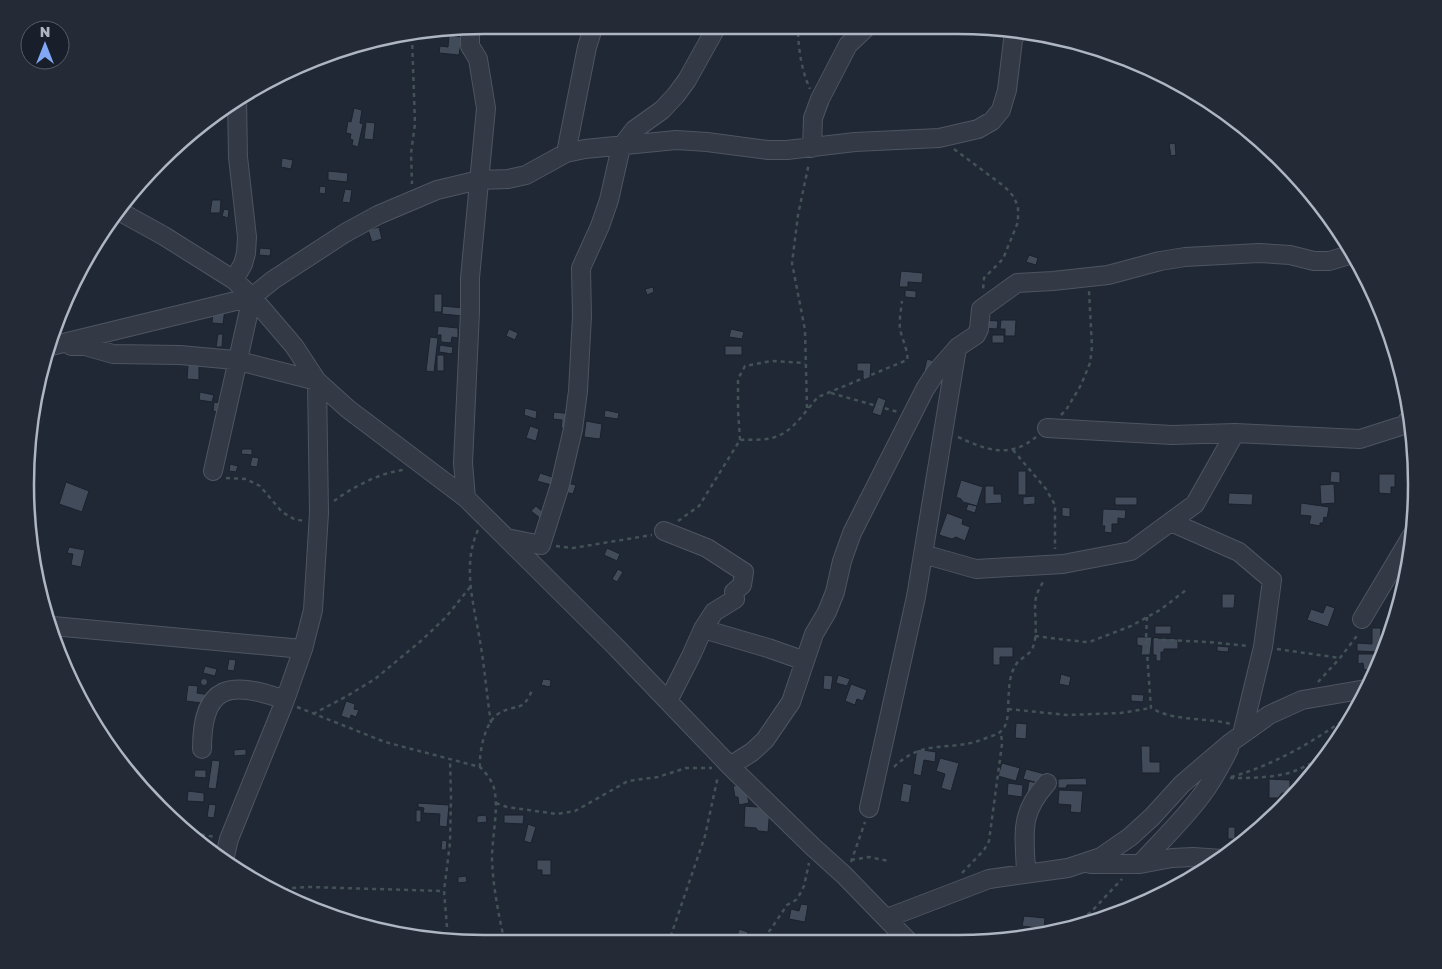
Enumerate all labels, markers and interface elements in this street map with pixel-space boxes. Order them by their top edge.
north arrow [20,20,70,70]
text: N [40,23,50,40]

